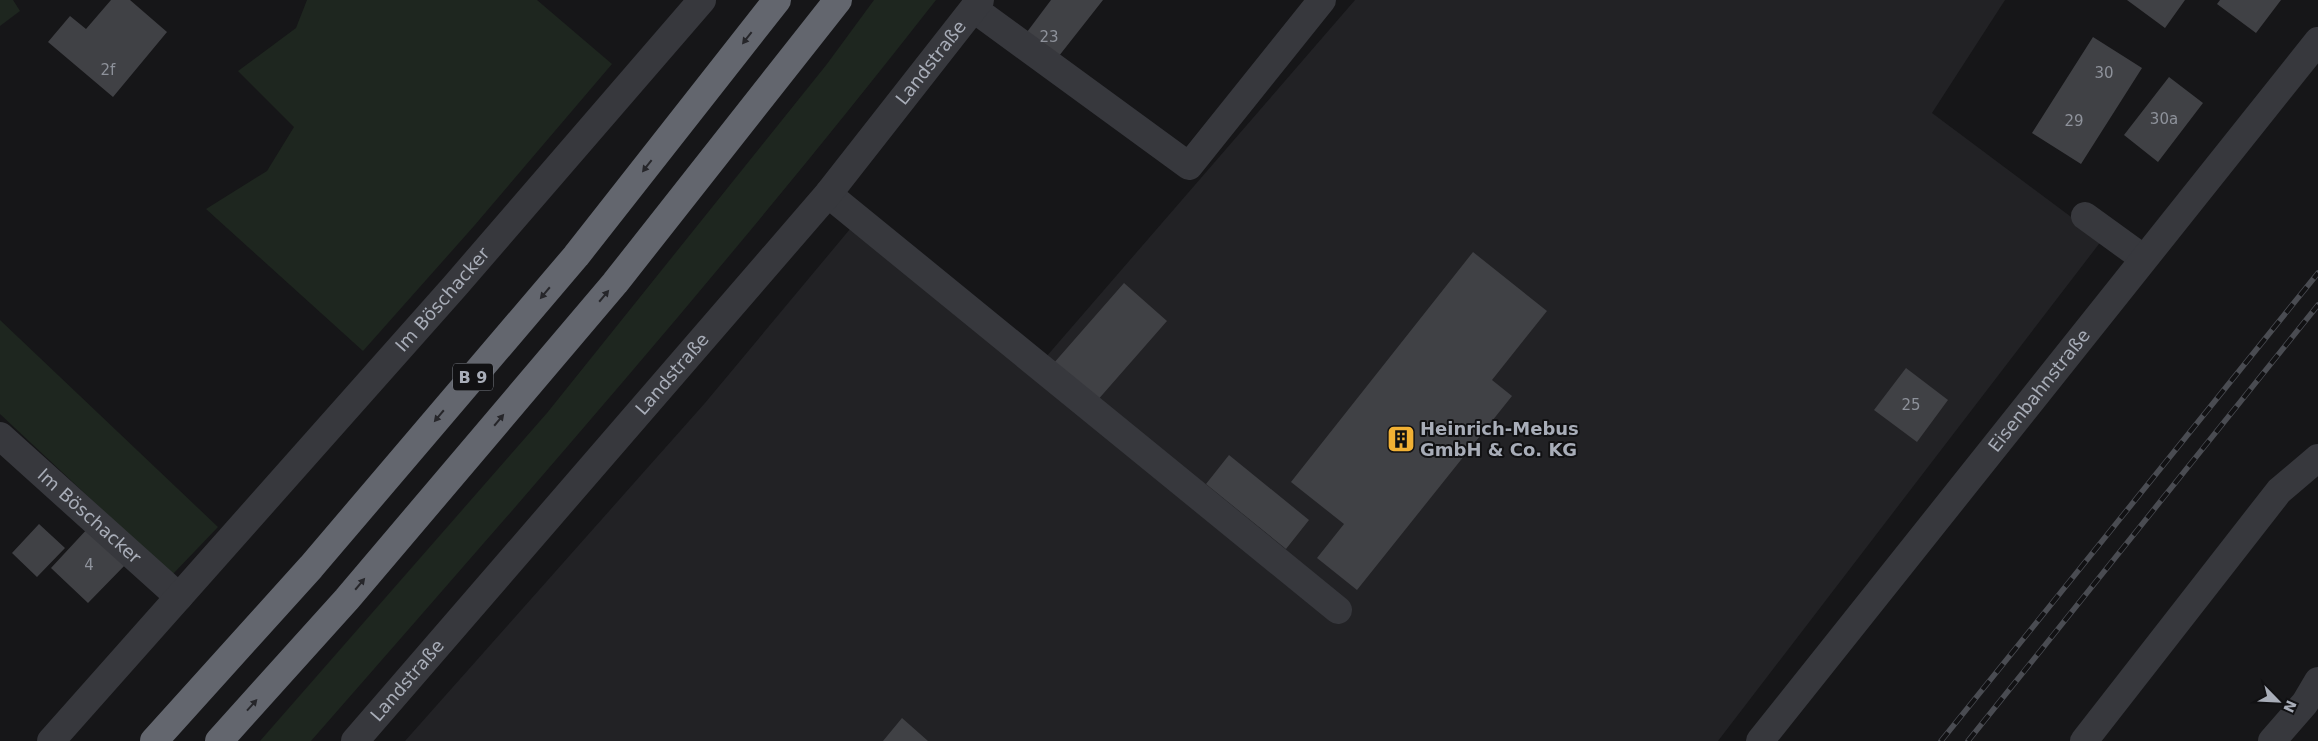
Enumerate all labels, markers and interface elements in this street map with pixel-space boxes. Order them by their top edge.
street label: Landstraße [891,16,970,109]
house number: 23 [1039,28,1059,46]
one-way arrow [741,31,752,44]
house number: 2f [101,61,116,79]
house number: 30 [2094,64,2114,82]
house number: 30a [2150,110,2178,128]
house number: 29 [2064,112,2084,130]
one-way arrow [641,159,652,172]
street label: Im Böschacker [391,242,494,356]
one-way arrow [539,286,550,299]
one-way arrow [598,290,610,302]
street label: Eisenbahnstraße [1984,325,2094,456]
street label: Landstraße [631,329,713,419]
road number: B 9 [453,364,493,391]
house number: 25 [1901,396,1921,414]
one-way arrow [433,410,445,422]
one-way arrow [493,414,505,426]
place label: Heinrich-Mebus GmbH & Co. KG [1420,418,1579,460]
building icon: Heinrich-Mebus GmbH & Co. KG [1386,424,1416,454]
street label: Im Böschacker [33,464,146,568]
house number: 4 [84,556,94,574]
one-way arrow [354,578,366,590]
street label: Landstraße [366,635,448,725]
north arrow [2253,676,2303,726]
text: N [2280,698,2300,715]
one-way arrow [246,699,258,711]

